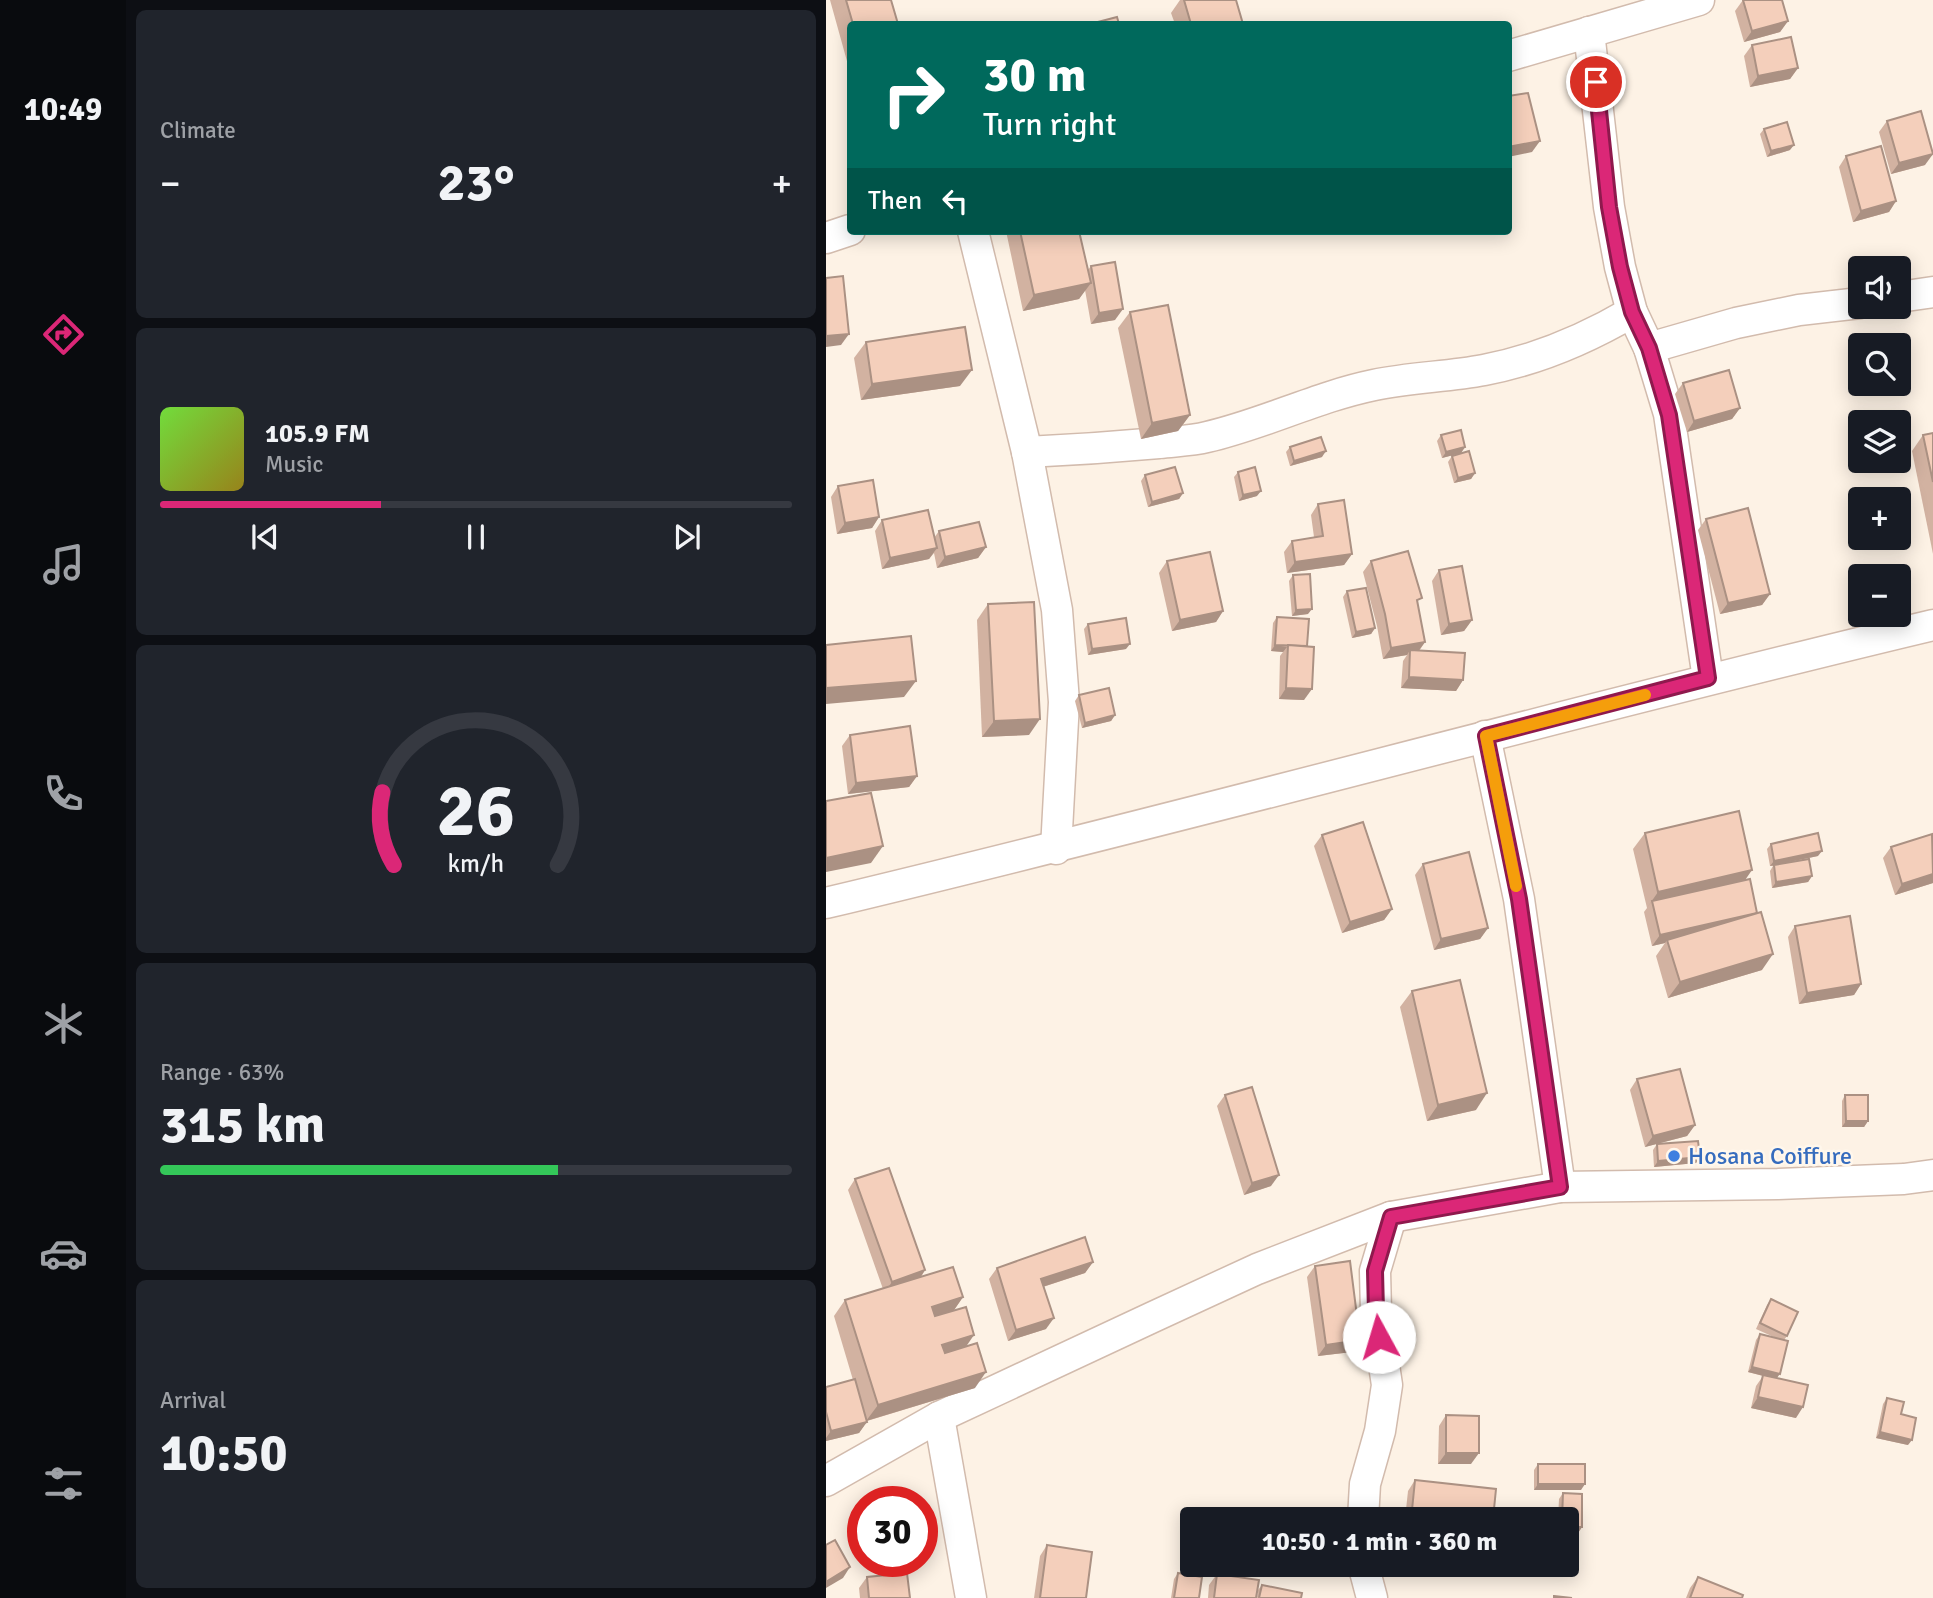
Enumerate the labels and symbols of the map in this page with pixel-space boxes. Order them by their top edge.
pin [1566,52,1626,112]
place label: Hosana Coiffure [1688,1141,1852,1171]
marker: Hosana Coiffure [1666,1148,1682,1164]
position arrow [1342,1300,1416,1374]
speed limit sign: 30 [847,1486,938,1577]

